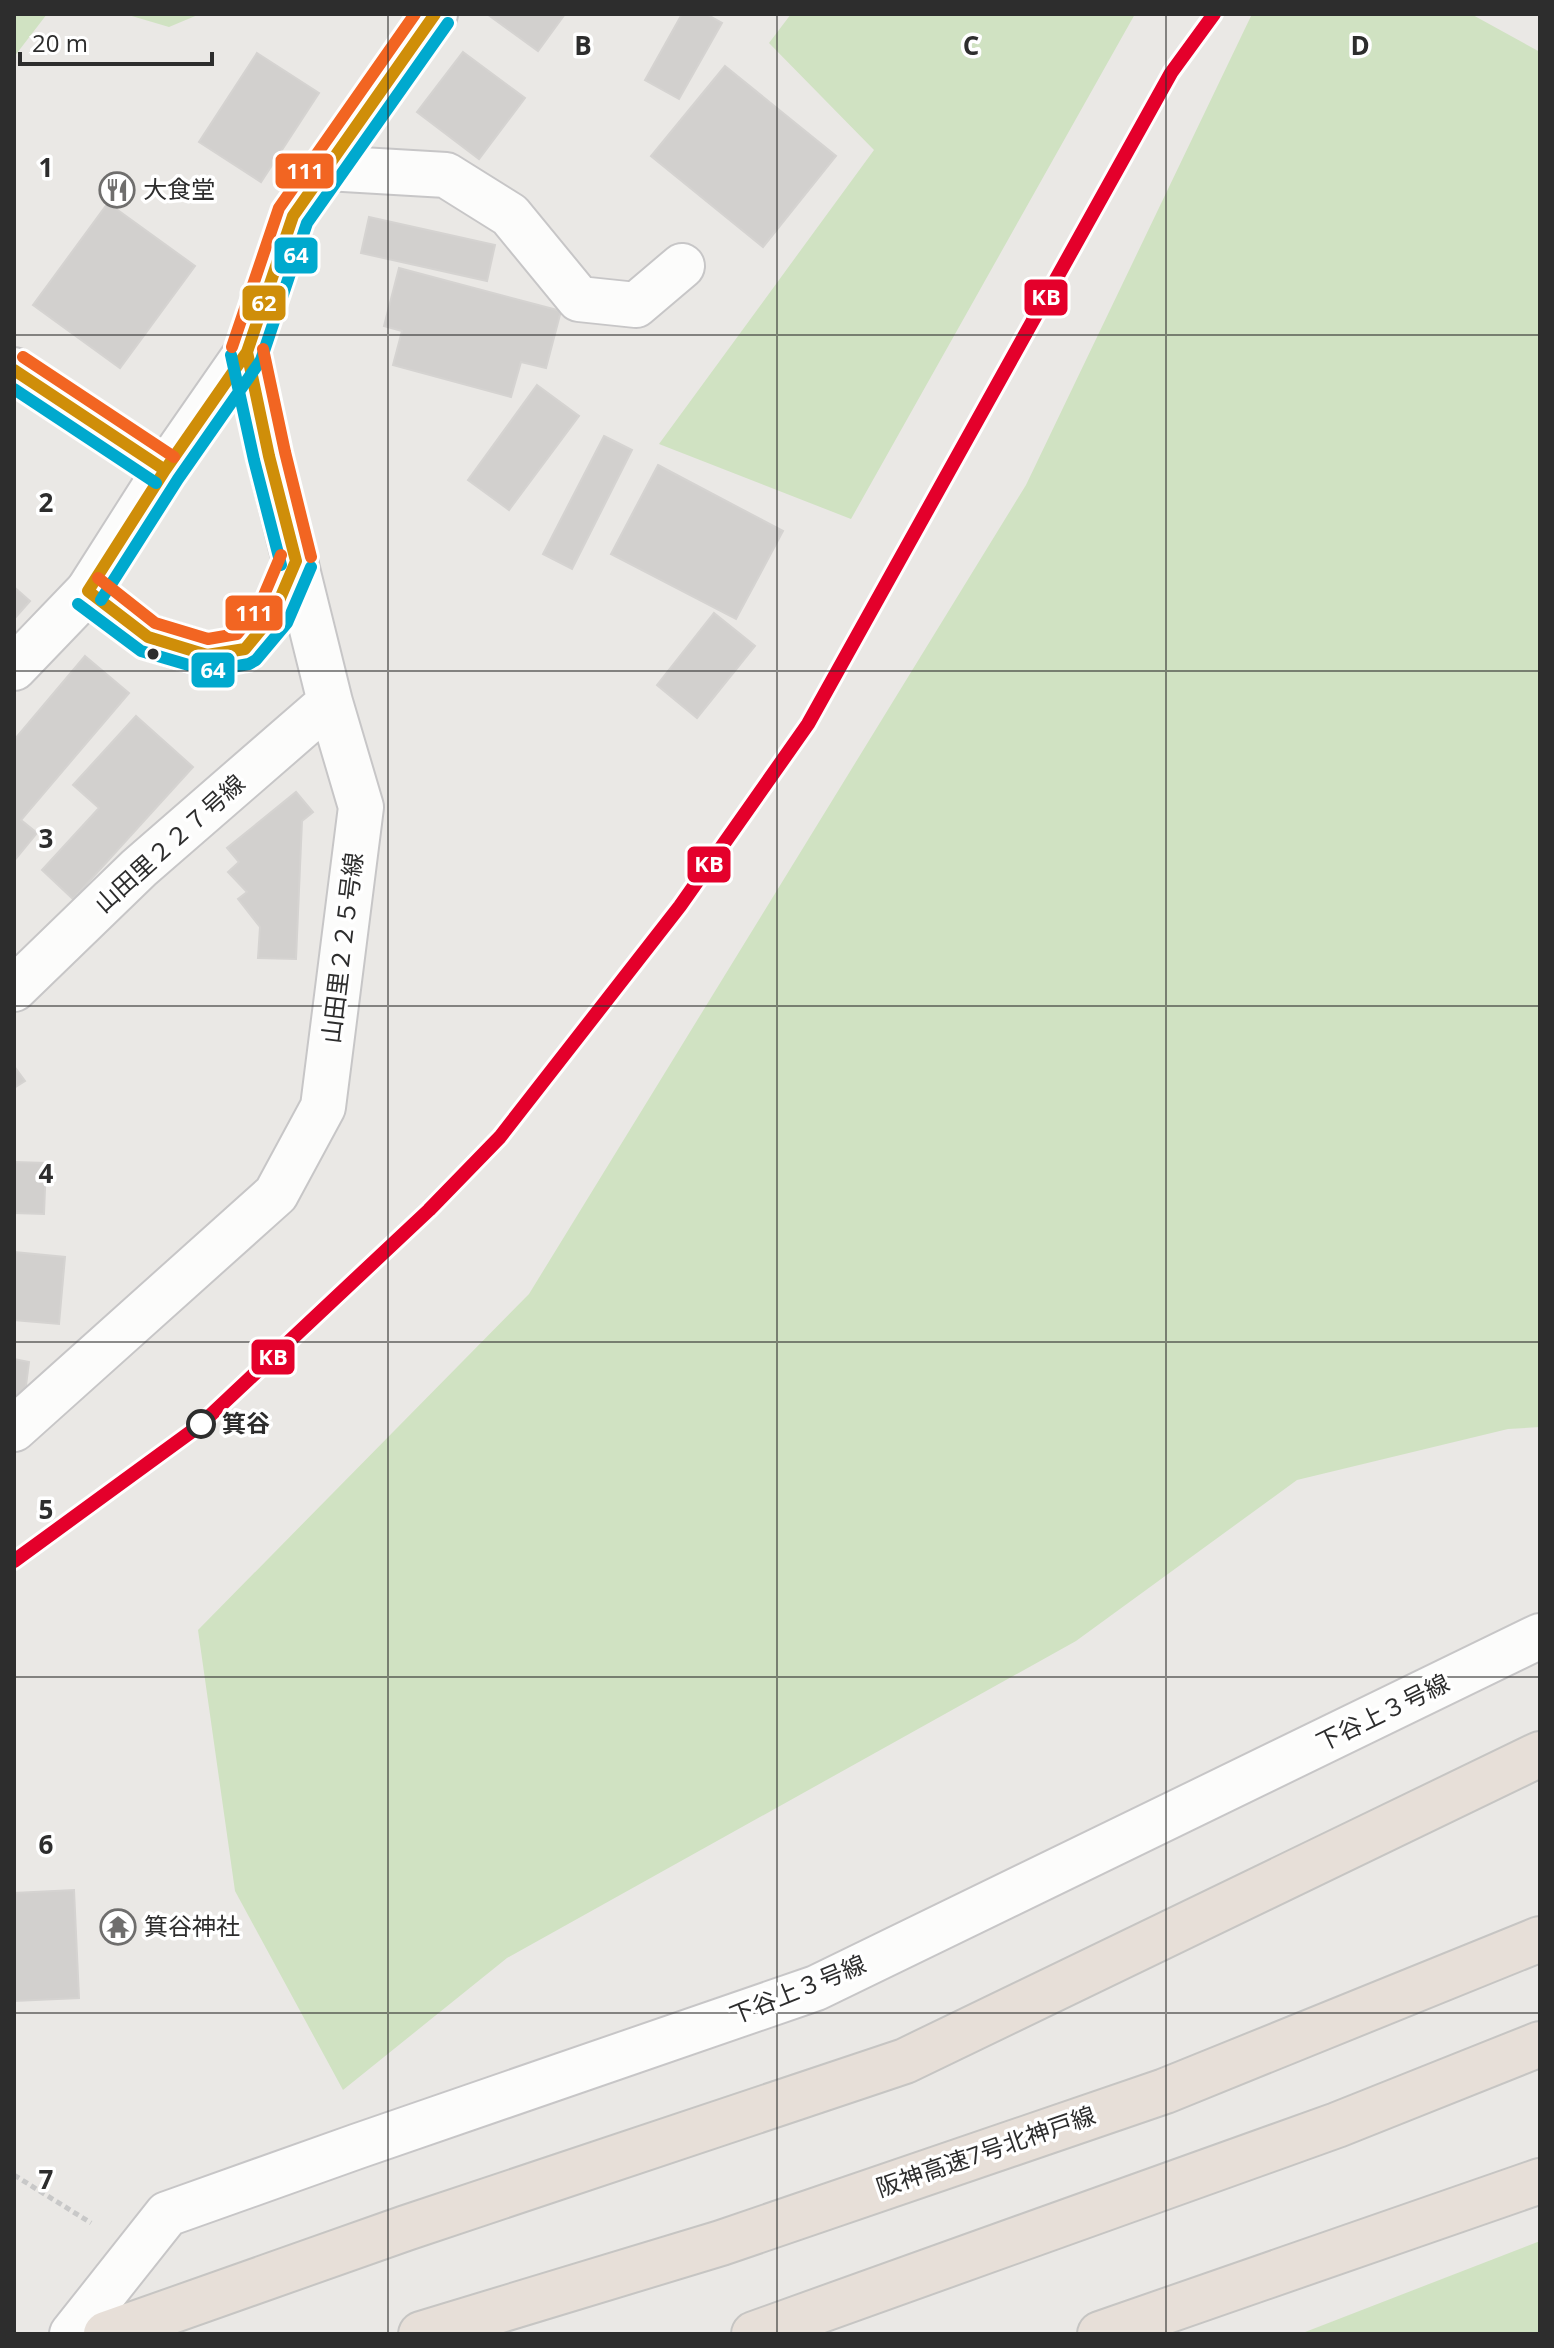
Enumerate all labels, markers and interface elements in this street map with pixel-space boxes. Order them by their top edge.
scale bar [20,16,212,66]
text: 20 m [32,26,88,59]
text: B [574,27,592,63]
text: C [963,27,979,63]
text: D [1350,27,1370,63]
text: 1 [39,149,53,185]
line badge: 111 [274,152,335,190]
text: 111 [286,155,324,185]
restaurant icon: 大食堂 [98,171,136,209]
place label: 大食堂 [143,172,215,205]
line badge: 64 [273,236,319,275]
text: 64 [283,239,309,269]
line badge: KB [1023,278,1069,317]
text: KB [1031,281,1061,311]
line badge: 62 [241,284,287,322]
text: 62 [251,287,277,317]
text: 2 [39,484,54,520]
line badge: 111 [224,594,284,632]
text: 111 [235,597,273,627]
unlabelled marker [145,646,161,662]
line badge: 64 [190,651,236,689]
text: 64 [200,654,226,684]
street label: 山田里２２７号線 [87,766,251,919]
text: 3 [39,820,53,856]
line badge: KB [686,845,732,884]
text: KB [694,848,724,878]
street label: 山田里２２５号線 [313,851,370,1045]
text: 4 [39,1155,54,1191]
line badge: KB [250,1338,296,1376]
text: KB [258,1341,288,1371]
place label: 箕谷 [222,1406,270,1439]
marker: 箕谷 [187,1410,215,1438]
text: 5 [39,1491,53,1527]
street label: 下谷上３号線 [1310,1665,1454,1758]
text: 6 [39,1826,54,1862]
temple icon: 箕谷神社 [99,1908,137,1946]
place label: 箕谷神社 [144,1909,240,1942]
street label: 下谷上３号線 [724,1946,870,2031]
street label: 阪神高速7号北神戸線 [872,2098,1099,2204]
text: 7 [39,2161,54,2197]

